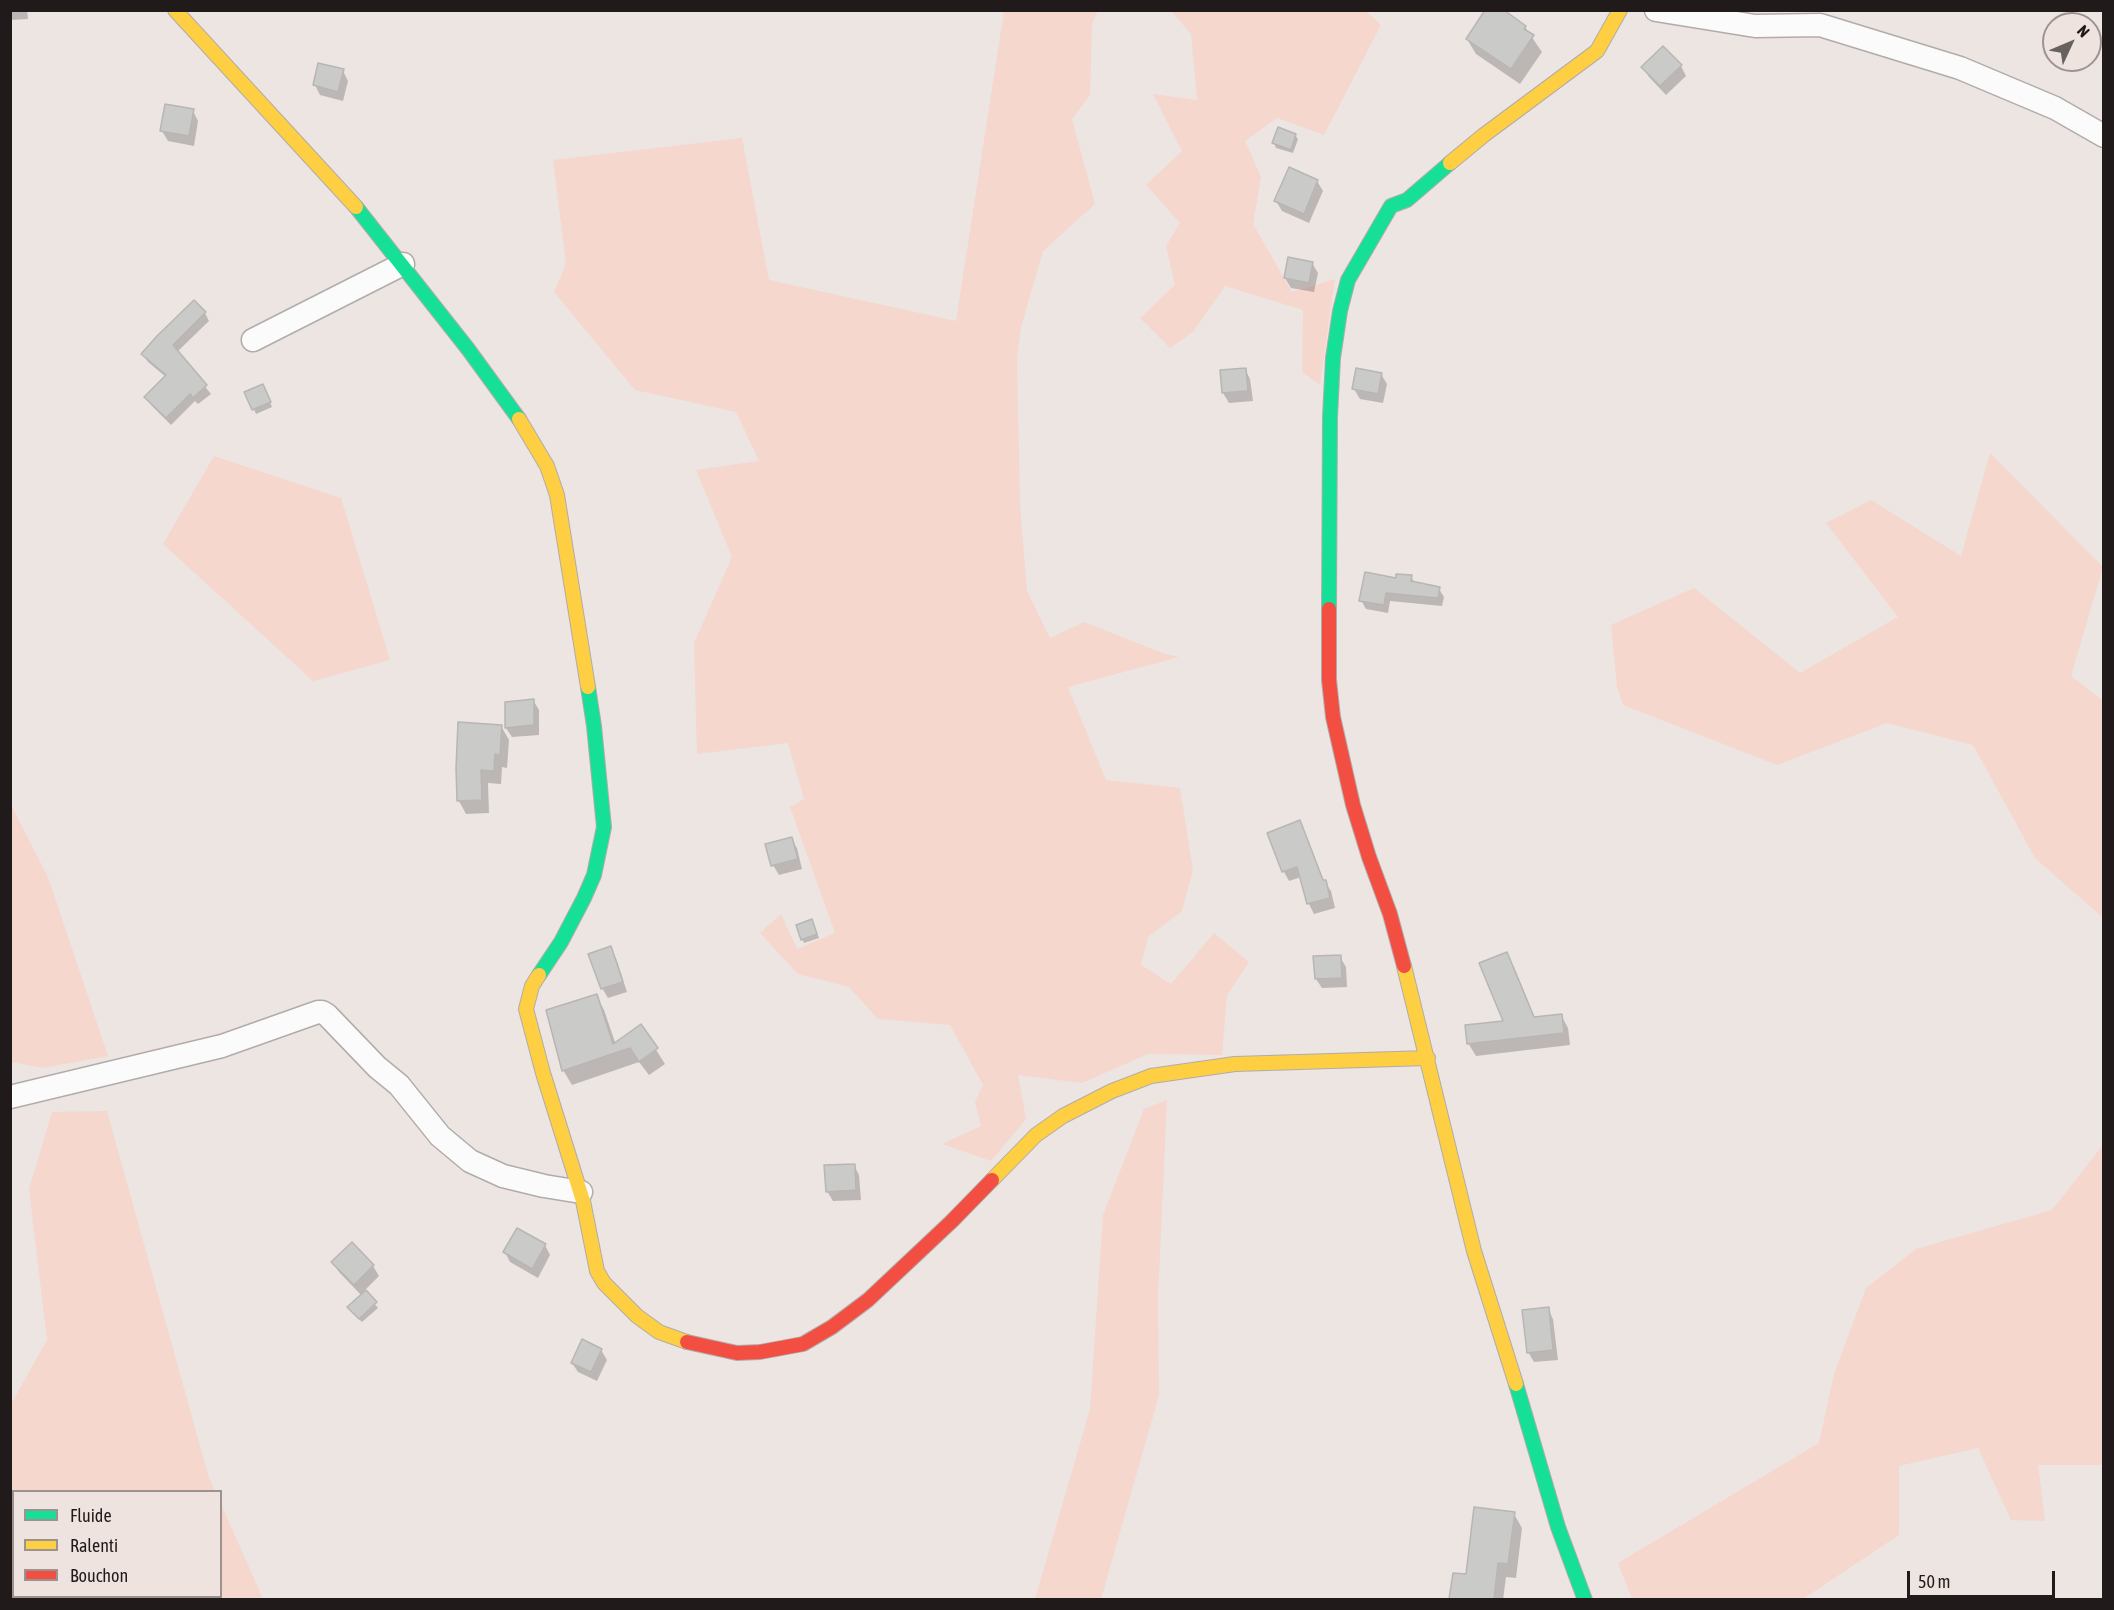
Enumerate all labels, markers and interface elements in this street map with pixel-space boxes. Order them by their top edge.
north arrow [2042,12,2102,72]
text: N [2074,21,2093,41]
legend [12,1490,222,1598]
text: Fluide [70,1505,112,1526]
text: Ralenti [70,1535,118,1556]
scale bar [1910,1559,2058,1597]
text: Bouchon [70,1565,128,1586]
text: 50 m [1918,1571,1950,1592]

